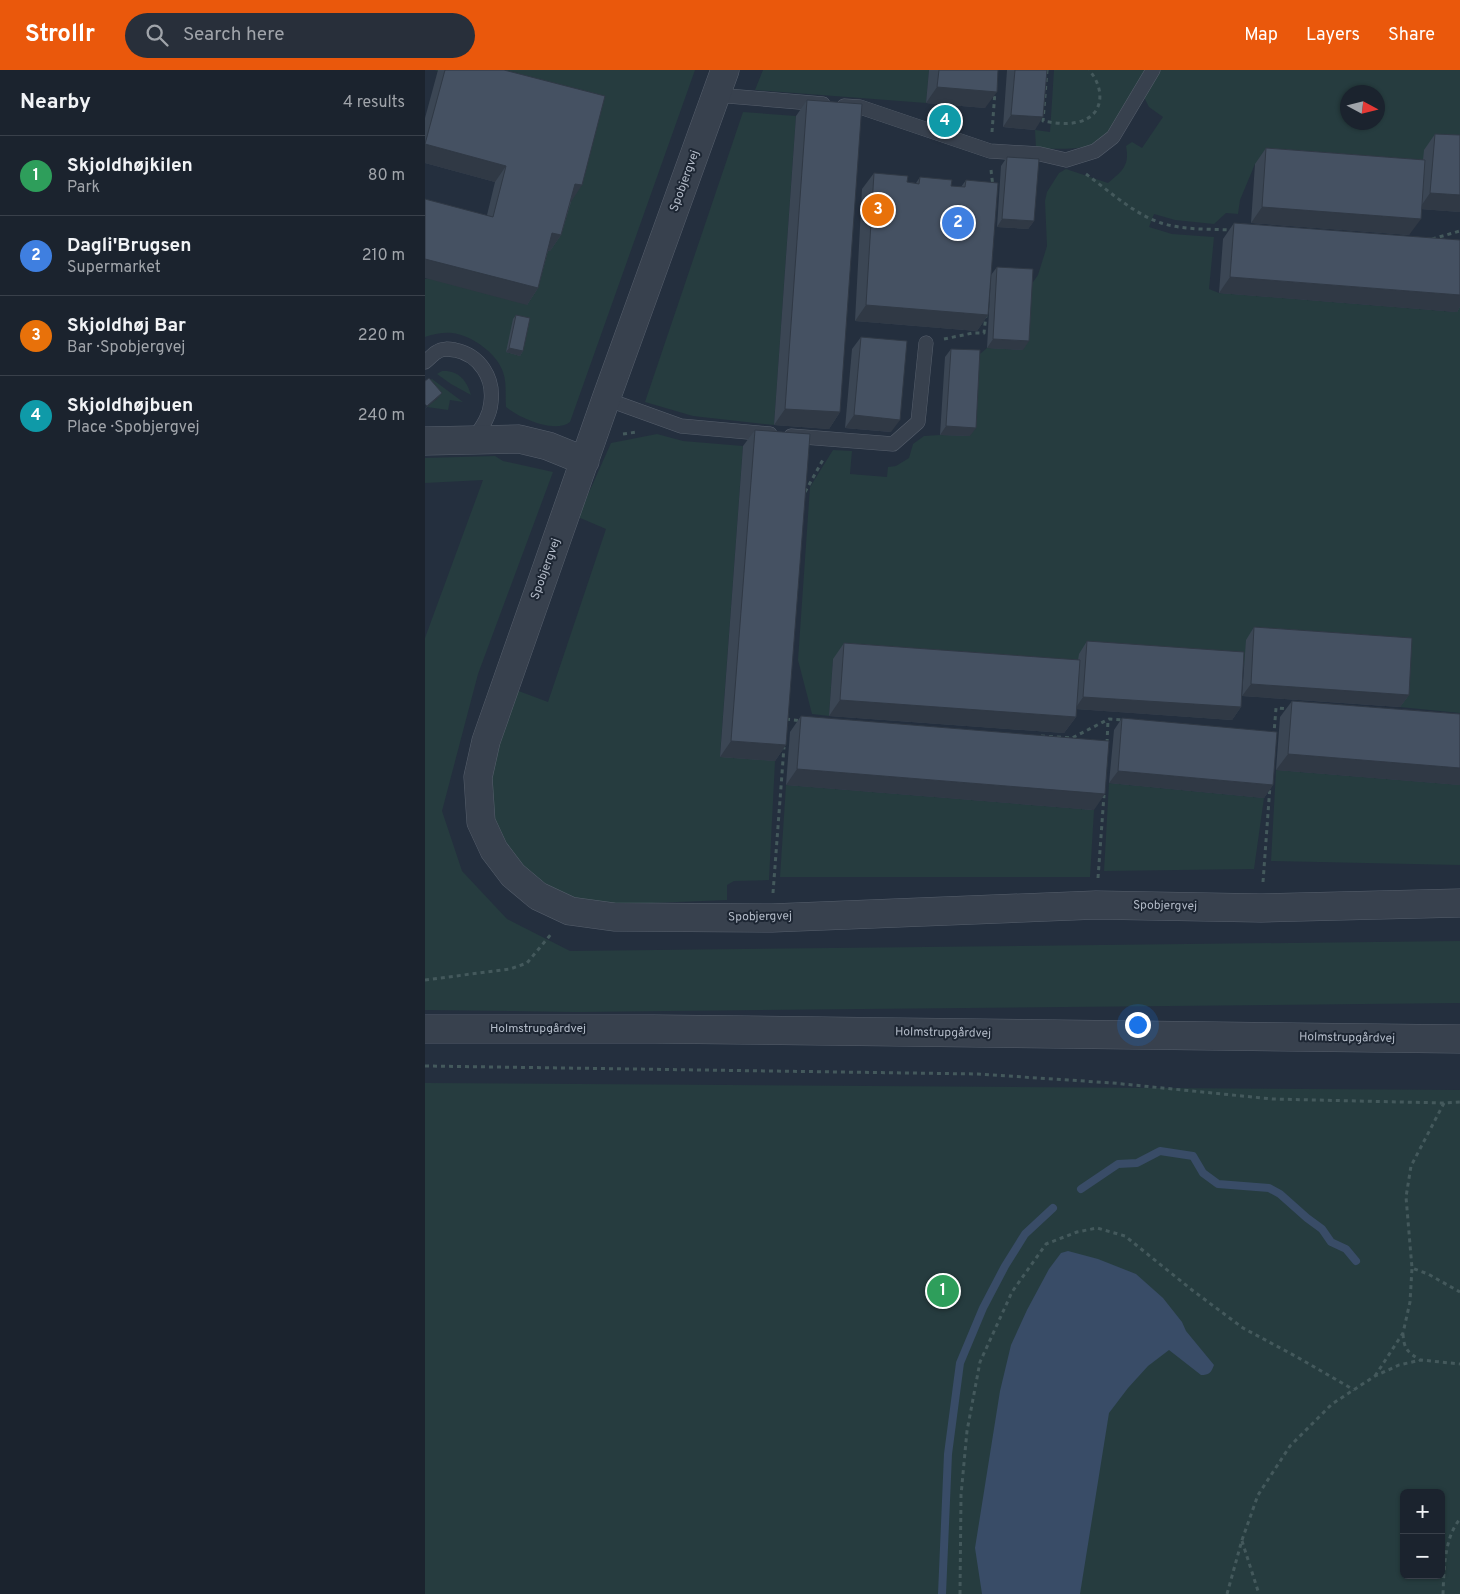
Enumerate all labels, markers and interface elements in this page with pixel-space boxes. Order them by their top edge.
search box [125,13,475,58]
text: Strollr [25,20,95,50]
icon: search [143,21,171,49]
text: Search here [183,23,284,47]
text: Map [1244,24,1278,47]
text: Layers [1306,24,1360,47]
text: Share [1388,24,1435,47]
north arrow [1340,85,1385,130]
text: Nearby [20,89,91,116]
text: 4 results [343,93,405,113]
pin: 4 [929,102,961,140]
street label: Spobjergvej [667,148,703,214]
text: Skjoldhøjkilen [67,154,193,178]
text: 1 [33,166,39,186]
text: 80 m [368,166,405,186]
text: Park [67,178,100,198]
pin: 3 [862,191,894,229]
pin: 2 [942,204,974,242]
text: Dagli'Brugsen [67,234,192,258]
text: 2 [31,246,41,266]
text: 210 m [362,246,405,266]
text: Supermarket [67,258,161,278]
text: Skjoldhøj Bar [67,314,186,338]
text: 3 [31,326,41,346]
text: 220 m [358,326,405,346]
text: Bar · Spobjergvej [67,338,185,358]
text: Skjoldhøjbuen [67,394,193,418]
text: 4 [31,406,41,426]
text: 240 m [358,406,405,426]
text: Place · Spobjergvej [67,418,200,438]
street label: Spobjergvej [528,536,564,602]
street label: Spobjergvej [1133,897,1197,915]
street label: Spobjergvej [728,908,792,926]
your location [1125,1012,1151,1038]
street label: Holmstrupgårdvej [490,1021,586,1037]
street label: Holmstrupgårdvej [895,1024,991,1042]
street label: Holmstrupgårdvej [1299,1029,1395,1047]
pin: 1 [927,1272,959,1310]
map controls [1400,1489,1445,1579]
button: + [1400,1489,1445,1534]
button: − [1400,1534,1445,1579]

